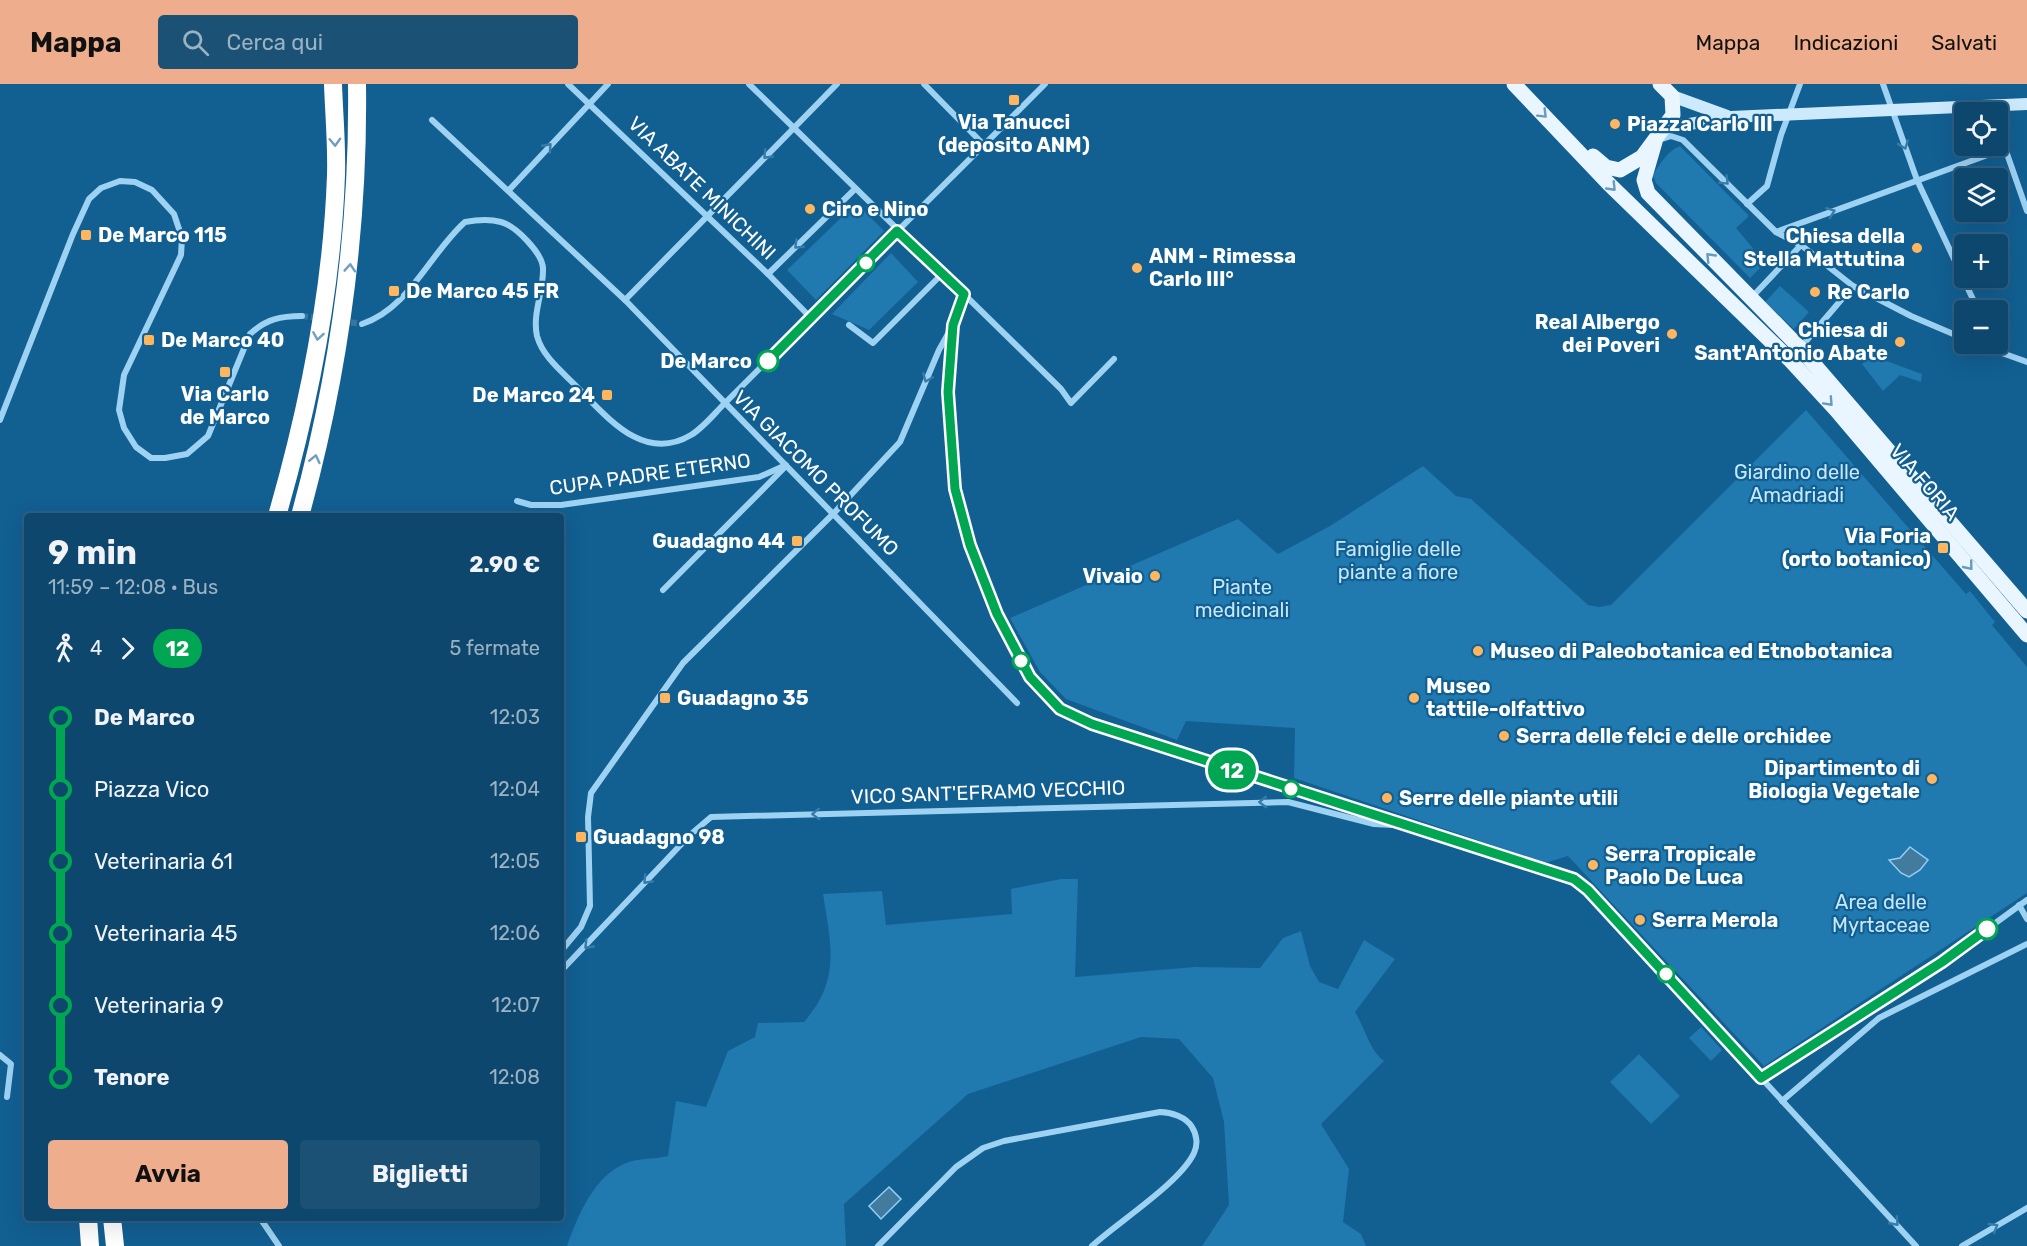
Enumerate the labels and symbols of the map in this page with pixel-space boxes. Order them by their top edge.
marker: Via Tanucci (deposito ANM) [1007,93,1021,107]
one-way arrow [1536,107,1547,117]
place label: Via Tanucci (deposito ANM) [938,110,1090,157]
street label: VIA ABATE MINICHINI [623,111,781,265]
place label: Piazza Carlo III [1627,112,1773,136]
marker: Piazza Carlo III [1608,117,1622,131]
one-way arrow [328,138,341,147]
one-way arrow [1897,139,1909,150]
one-way arrow [541,143,552,154]
one-way arrow [763,148,774,159]
one-way arrow [1717,174,1728,185]
one-way arrow [1604,179,1615,190]
place label: Ciro e Nino [822,197,929,221]
marker: Ciro e Nino [803,202,817,216]
one-way arrow [1825,206,1836,219]
place label: De Marco 115 [98,223,227,247]
place label: Chiesa della Stella Mattutina [1744,224,1905,271]
marker: De Marco 115 [79,228,93,242]
one-way arrow [795,237,806,248]
marker: Chiesa della Stella Mattutina [1910,241,1924,255]
place label: ANM - Rimessa Carlo III° [1149,244,1296,291]
one-way arrow [1707,253,1718,264]
unlabelled marker [857,254,875,272]
marker: ANM - Rimessa Carlo III° [1130,261,1144,275]
one-way arrow [343,263,356,272]
place label: De Marco 45 FR [406,279,559,303]
place label: Re Carlo [1827,280,1910,304]
marker: De Marco 45 FR [387,284,401,298]
marker: Re Carlo [1808,285,1822,299]
place label: Real Albergo dei Poveri [1535,310,1660,357]
place label: Chiesa di Sant'Antonio Abate [1694,318,1888,365]
marker: Real Albergo dei Poveri [1665,327,1679,341]
place label: De Marco 40 [161,328,284,352]
one-way arrow [313,332,325,341]
marker: De Marco 40 [142,333,156,347]
marker: Chiesa di Sant'Antonio Abate [1893,335,1907,349]
place label: De Marco [660,349,752,373]
marker: De Marco [757,350,779,372]
marker: Via Carlo de Marco [218,365,232,379]
one-way arrow [922,371,934,382]
place label: Via Carlo de Marco [180,382,270,429]
place label: De Marco 24 [472,383,595,407]
street label: VIA GIACOMO PROFUMO [728,385,904,561]
marker: De Marco 24 [600,388,614,402]
one-way arrow [1822,395,1833,406]
street label: VIA FORIA [1885,439,1965,525]
street label: CUPA PADRE ETERNO [548,448,752,500]
one-way arrow [308,455,321,465]
park label: Giardino delle Amadriadi [1734,460,1860,507]
place label: Via Foria (orto botanico) [1782,524,1931,571]
place label: Guadagno 44 [652,529,785,553]
marker: Guadagno 44 [790,534,804,548]
park label: Famiglie delle piante a fiore [1335,537,1461,584]
marker: Via Foria (orto botanico) [1936,541,1950,555]
one-way arrow [1962,559,1973,570]
place label: Vivaio [1082,564,1143,588]
marker: Vivaio [1148,569,1162,583]
park label: Piante medicinali [1195,575,1289,622]
place label: Museo di Paleobotanica ed Etnobotanica [1490,639,1893,663]
marker: Museo di Paleobotanica ed Etnobotanica [1471,644,1485,658]
unlabelled marker [1012,652,1030,670]
place label: Museo tattile-olfattivo [1426,674,1585,721]
place label: Guadagno 35 [677,686,809,710]
marker: Guadagno 35 [658,691,672,705]
marker: Museo tattile-olfattivo [1407,691,1421,705]
place label: Serra delle felci e delle orchidee [1516,724,1831,748]
marker: Serra delle felci e delle orchidee [1497,729,1511,743]
line badge: 12 [1205,750,1259,790]
place label: Dipartimento di Biologia Vegetale [1748,756,1920,803]
marker: Dipartimento di Biologia Vegetale [1925,772,1939,786]
street label: VICO SANT'EFRAMO VECCHIO [850,775,1126,809]
unlabelled marker [1282,780,1300,798]
place label: Serre delle piante utili [1399,786,1618,810]
marker: Serre delle piante utili [1380,791,1394,805]
one-way arrow [1259,796,1268,808]
one-way arrow [812,807,821,820]
place label: Guadagno 98 [593,825,725,849]
marker: Guadagno 98 [574,830,588,844]
place label: Serra Tropicale Paolo De Luca [1605,842,1756,889]
marker: Serra Tropicale Paolo De Luca [1586,858,1600,872]
one-way arrow [644,873,655,884]
park label: Area delle Myrtaceae [1832,890,1930,937]
place label: Serra Merola [1652,908,1778,932]
marker: Serra Merola [1633,913,1647,927]
unlabelled marker [1976,918,1998,940]
one-way arrow [584,938,595,949]
unlabelled marker [1657,965,1675,983]
one-way arrow [1888,1216,1899,1226]
one-way arrow [1988,1223,1999,1234]

